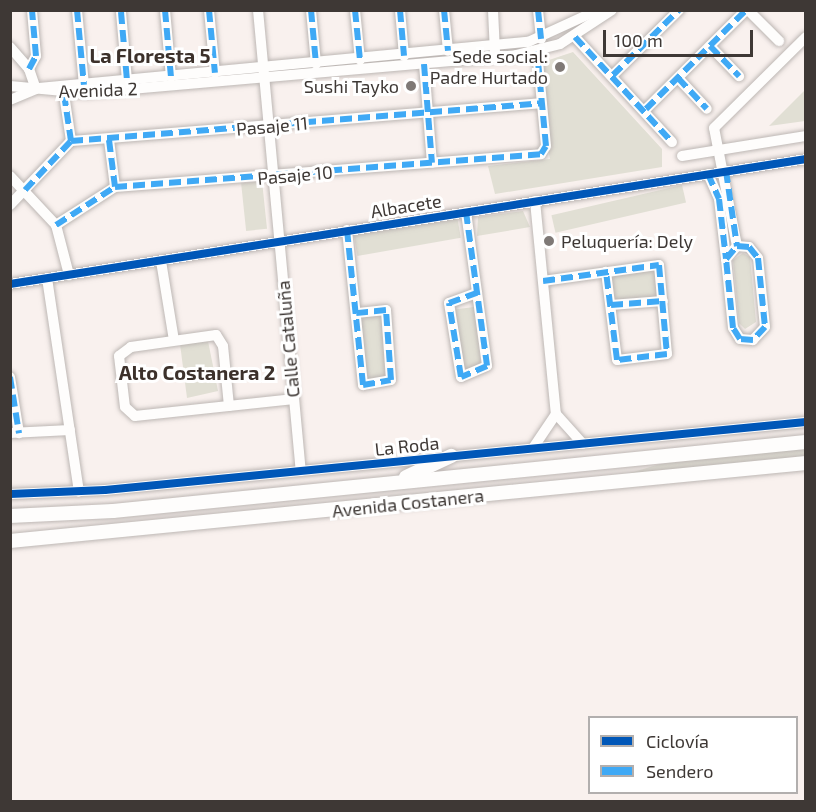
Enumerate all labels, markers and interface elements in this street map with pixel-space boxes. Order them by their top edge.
scale bar [606,18,756,56]
text: 100 m [614,29,663,51]
district label: La Floresta 5 [89,43,211,67]
place label: Sede social: Padre Hurtado [430,46,548,88]
marker: Sede social: Padre Hurtado [553,60,567,74]
place label: Sushi Tayko [303,75,399,97]
street label: Avenida 2 [58,78,138,102]
marker: Sushi Tayko [404,79,418,93]
street label: Pasaje 11 [235,112,309,140]
street label: Pasaje 10 [256,161,334,189]
street label: Albacete [369,190,443,222]
place label: Peluquería: Dely [561,230,693,252]
marker: Peluquería: Dely [542,234,556,248]
street label: Calle Cataluña [272,280,304,398]
district label: Alto Costanera 2 [119,360,275,384]
street label: La Roda [374,432,440,460]
street label: Avenida Costanera [331,484,485,522]
legend [588,716,798,794]
text: Ciclovía [646,730,709,752]
text: Sendero [646,760,713,782]

